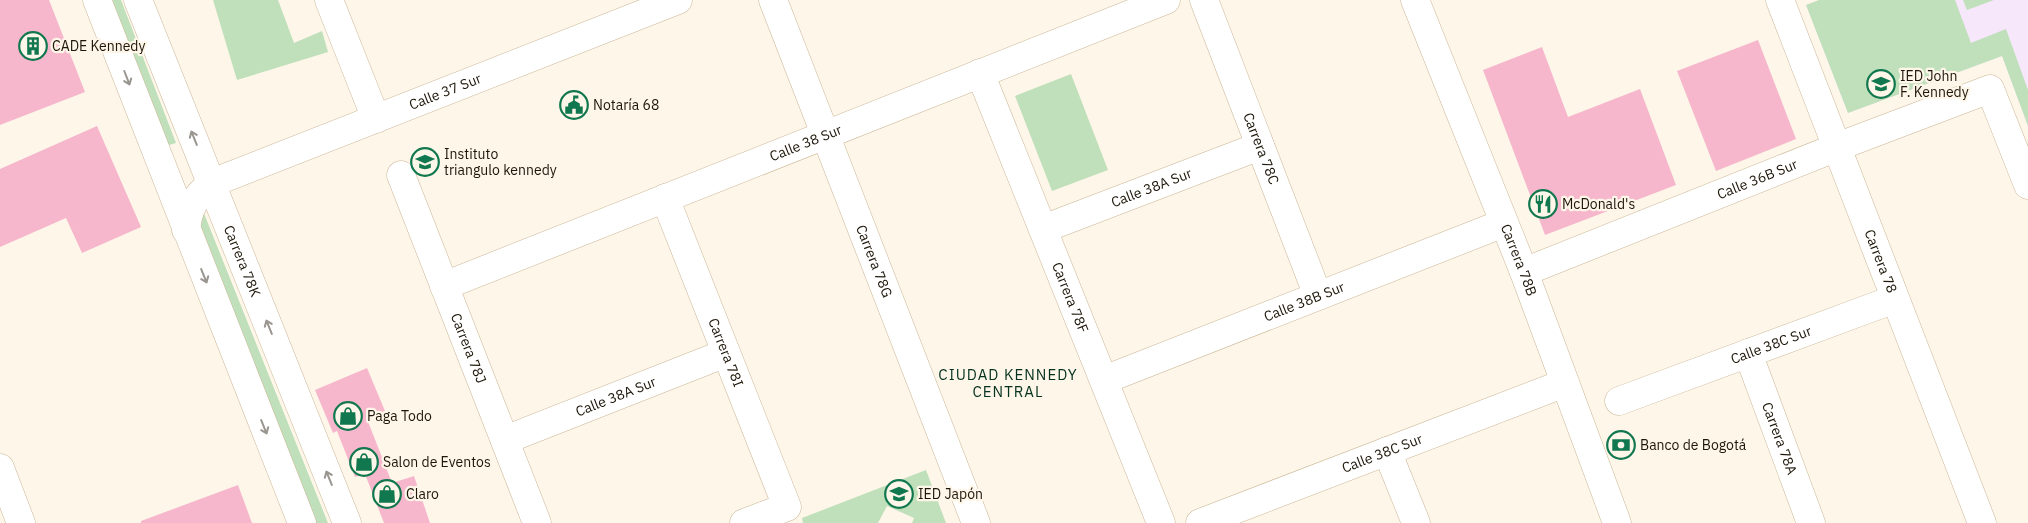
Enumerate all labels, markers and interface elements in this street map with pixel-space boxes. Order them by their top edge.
building icon: CADE Kennedy [18,31,48,61]
place label: CADE Kennedy [52,37,145,55]
place label: IED John F. Kennedy [1900,67,1969,101]
street label: Calle 37 Sur [406,69,484,114]
school or university icon: IED John F. Kennedy [1866,69,1896,99]
one-way arrow [123,70,132,85]
public building icon: Notaría 68 [559,90,589,120]
place label: Notaría 68 [593,96,659,114]
street label: Carrera 78C [1239,110,1283,187]
street label: Calle 38 Sur [767,120,844,165]
one-way arrow [189,131,198,146]
place label: Instituto triangulo kennedy [444,145,557,179]
school or university icon: Instituto triangulo kennedy [410,147,440,177]
street label: Calle 36B Sur [1714,155,1800,203]
street label: Calle 38A Sur [1108,164,1194,211]
restaurant icon: McDonald's [1528,189,1558,219]
place label: McDonald's [1562,195,1635,213]
street label: Carrera 78B [1497,221,1541,299]
street label: Carrera 78K [220,222,265,300]
street label: Carrera 78G [852,222,897,300]
street label: Carrera 78 [1860,227,1901,296]
street label: Carrera 78F [1048,260,1093,336]
one-way arrow [200,268,210,283]
street label: Calle 38B Sur [1261,277,1347,325]
street label: Carrera 78J [447,311,491,386]
street label: Carrera 78I [704,315,748,389]
one-way arrow [264,320,273,335]
street label: Calle 38C Sur [1728,322,1814,368]
district label: CIUDAD KENNEDY CENTRAL [938,365,1078,401]
street label: Calle 38A Sur [573,372,659,420]
street label: Carrera 78A [1758,400,1801,477]
shop icon: Paga Todo [333,401,363,431]
place label: Paga Todo [367,407,432,425]
one-way arrow [260,419,269,434]
street label: Calle 38C Sur [1339,430,1425,477]
bank icon: Banco de Bogotá [1606,430,1636,460]
place label: Banco de Bogotá [1640,436,1747,454]
shop icon: Salon de Eventos [349,447,379,477]
place label: Salon de Eventos [383,453,491,471]
one-way arrow [324,471,333,486]
shop icon: Claro [372,479,402,509]
school or university icon: IED Japón [884,479,914,509]
place label: Claro [406,485,439,503]
place label: IED Japón [918,485,983,503]

